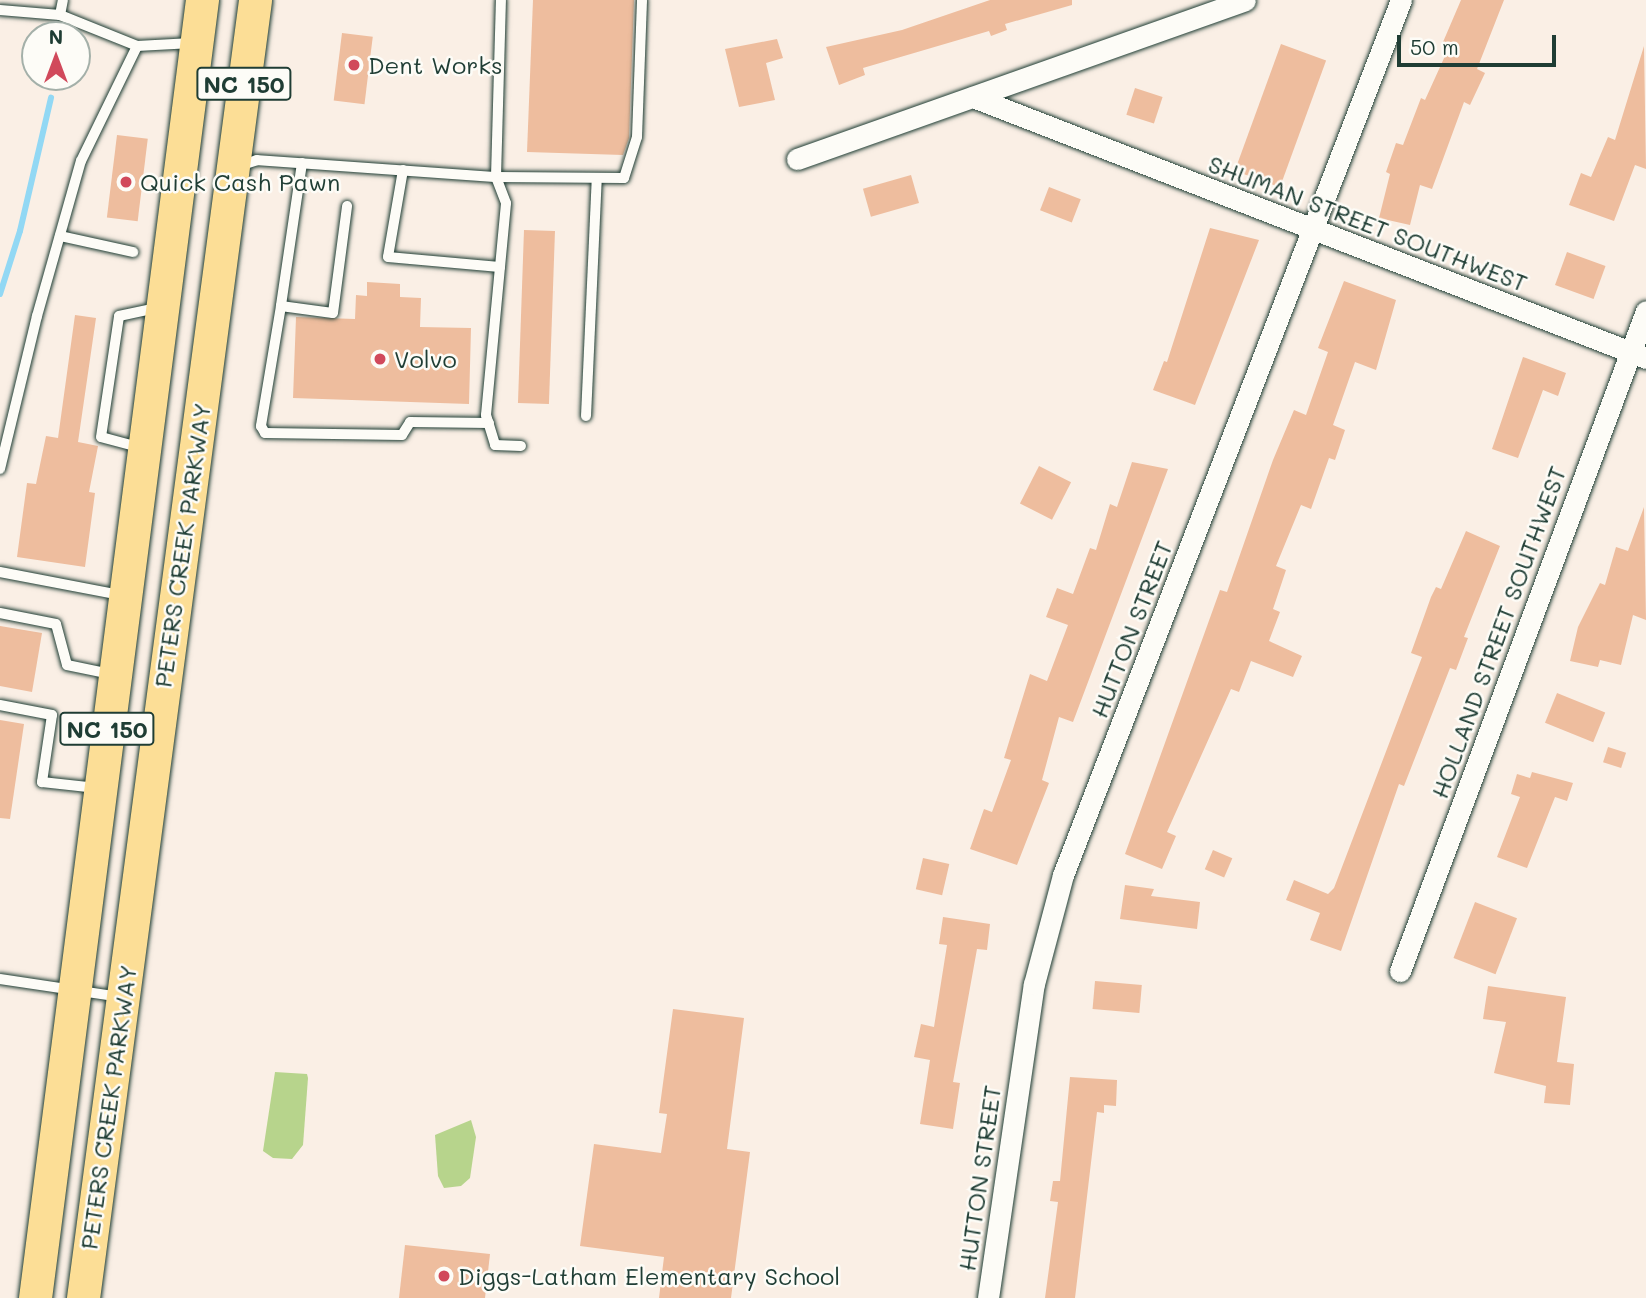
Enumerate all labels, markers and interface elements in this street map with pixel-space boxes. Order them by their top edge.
north arrow [21,21,91,91]
scale bar [1401,21,1560,65]
text: N [49,24,63,49]
text: 50 m [1410,33,1459,60]
place label: Dent Works [368,51,503,79]
marker: Dent Works [346,57,362,73]
road number: NC 150 [195,64,293,104]
street label: SHUMAN STREET SOUTHWEST [1204,149,1532,297]
place label: Quick Cash Pawn [140,168,340,196]
marker: Quick Cash Pawn [118,174,134,190]
place label: Volvo [394,345,457,373]
marker: Volvo [372,351,388,367]
street label: PETERS CREEK PARKWAY [148,401,216,689]
street label: HOLLAND STREET SOUTHWEST [1424,462,1572,802]
street label: HUTTON STREET [1084,536,1178,722]
road number: NC 150 [58,709,156,748]
street label: PETERS CREEK PARKWAY [74,963,142,1251]
street label: HUTTON STREET [952,1083,1006,1273]
place label: Diggs-Latham Elementary School [458,1262,840,1290]
marker: Diggs-Latham Elementary School [436,1268,452,1284]

